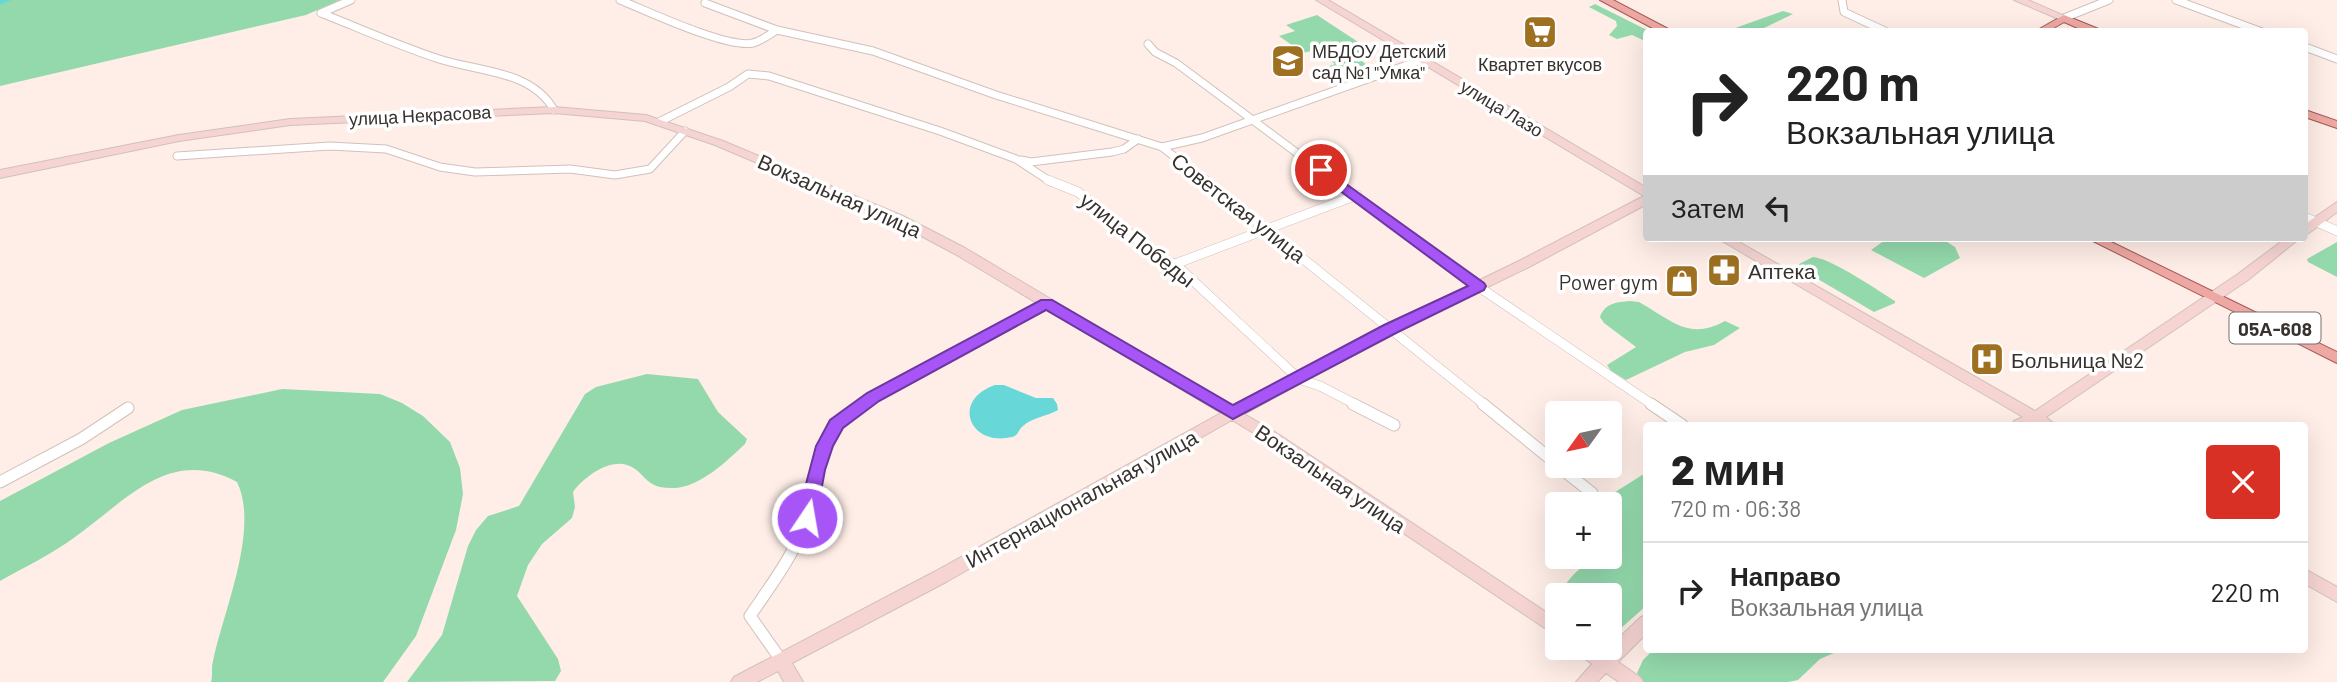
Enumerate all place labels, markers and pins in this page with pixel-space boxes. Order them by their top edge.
supermarket icon: Квартет вкусов [1521,13,1559,51]
place label: МБДОУ Детский сад №1 "Умка" [1312,40,1446,83]
school or university icon: МБДОУ Детский сад №1 "Умка" [1269,42,1307,80]
place label: Квартет вкусов [1478,53,1602,75]
pin [1291,140,1351,200]
pharmacy icon: Аптека [1705,251,1743,289]
place label: Аптека [1748,258,1816,283]
shop icon: Power gym [1663,262,1701,300]
place label: Power gym [1559,269,1658,294]
hospital icon: Больница №2 [1968,340,2006,378]
place label: Больница №2 [2011,347,2144,372]

